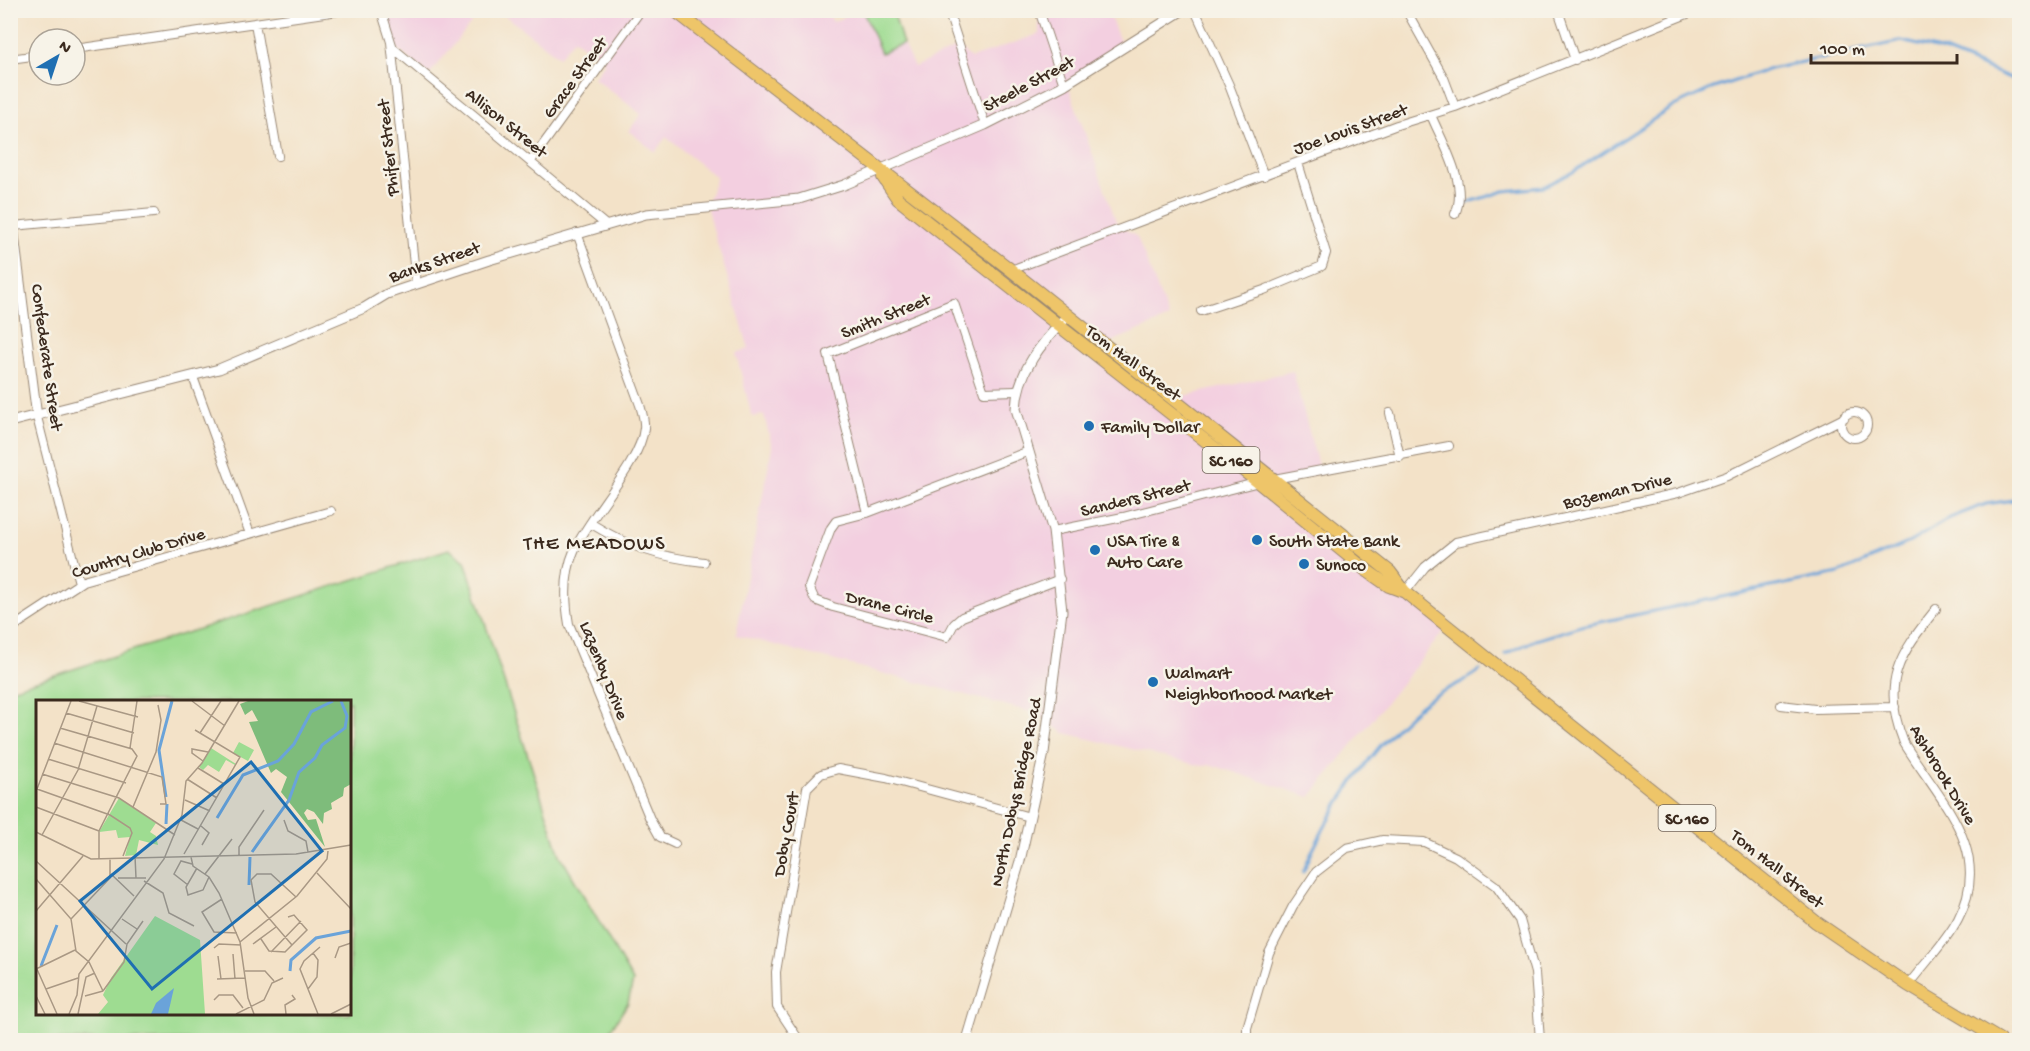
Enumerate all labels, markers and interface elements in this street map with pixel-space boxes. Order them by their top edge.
north arrow [27,27,87,87]
scale bar [1811,27,1956,65]
street label: Grace Street [539,32,614,123]
text: N [54,37,75,59]
text: 100 m [1819,40,1865,61]
street label: Steele Street [980,52,1080,118]
street label: Allison Street [460,85,552,164]
street label: Phifer Street [374,97,405,198]
street label: Joe Louis Street [1291,99,1412,161]
street label: Banks Street [386,237,485,289]
street label: Confederate Street [25,283,66,433]
street label: Smith Street [838,289,935,345]
street label: Tom Hall Street [1080,321,1186,408]
place label: Family Dollar [1100,418,1201,439]
marker: Family Dollar [1082,419,1096,433]
road number: SC 160 [1202,447,1260,473]
street label: Bozeman Drive [1560,470,1674,515]
street label: Sanders Street [1079,475,1194,523]
street label: Country Club Drive [70,524,209,585]
place label: USA Tire & Auto Care [1107,532,1183,574]
place label: South State Bank [1269,532,1401,553]
marker: South State Bank [1250,533,1264,547]
district label: THE MEADOWS [523,534,666,557]
marker: USA Tire & Auto Care [1088,543,1102,557]
place label: Sunoco [1316,556,1366,577]
marker: Sunoco [1297,557,1311,571]
street label: Drane Circle [842,587,936,630]
street label: Lazenby Drive [573,619,632,724]
place label: Walmart Neighborhood Market [1165,664,1333,706]
marker: Walmart Neighborhood Market [1146,675,1160,689]
street label: North Dobys Bridge Road [987,695,1048,889]
inset map [36,700,351,1015]
street label: Ashbrook Drive [1904,721,1980,830]
street label: Doby Court [770,789,805,879]
road number: SC 160 [1658,805,1716,831]
street label: Tom Hall Street [1725,825,1829,915]

